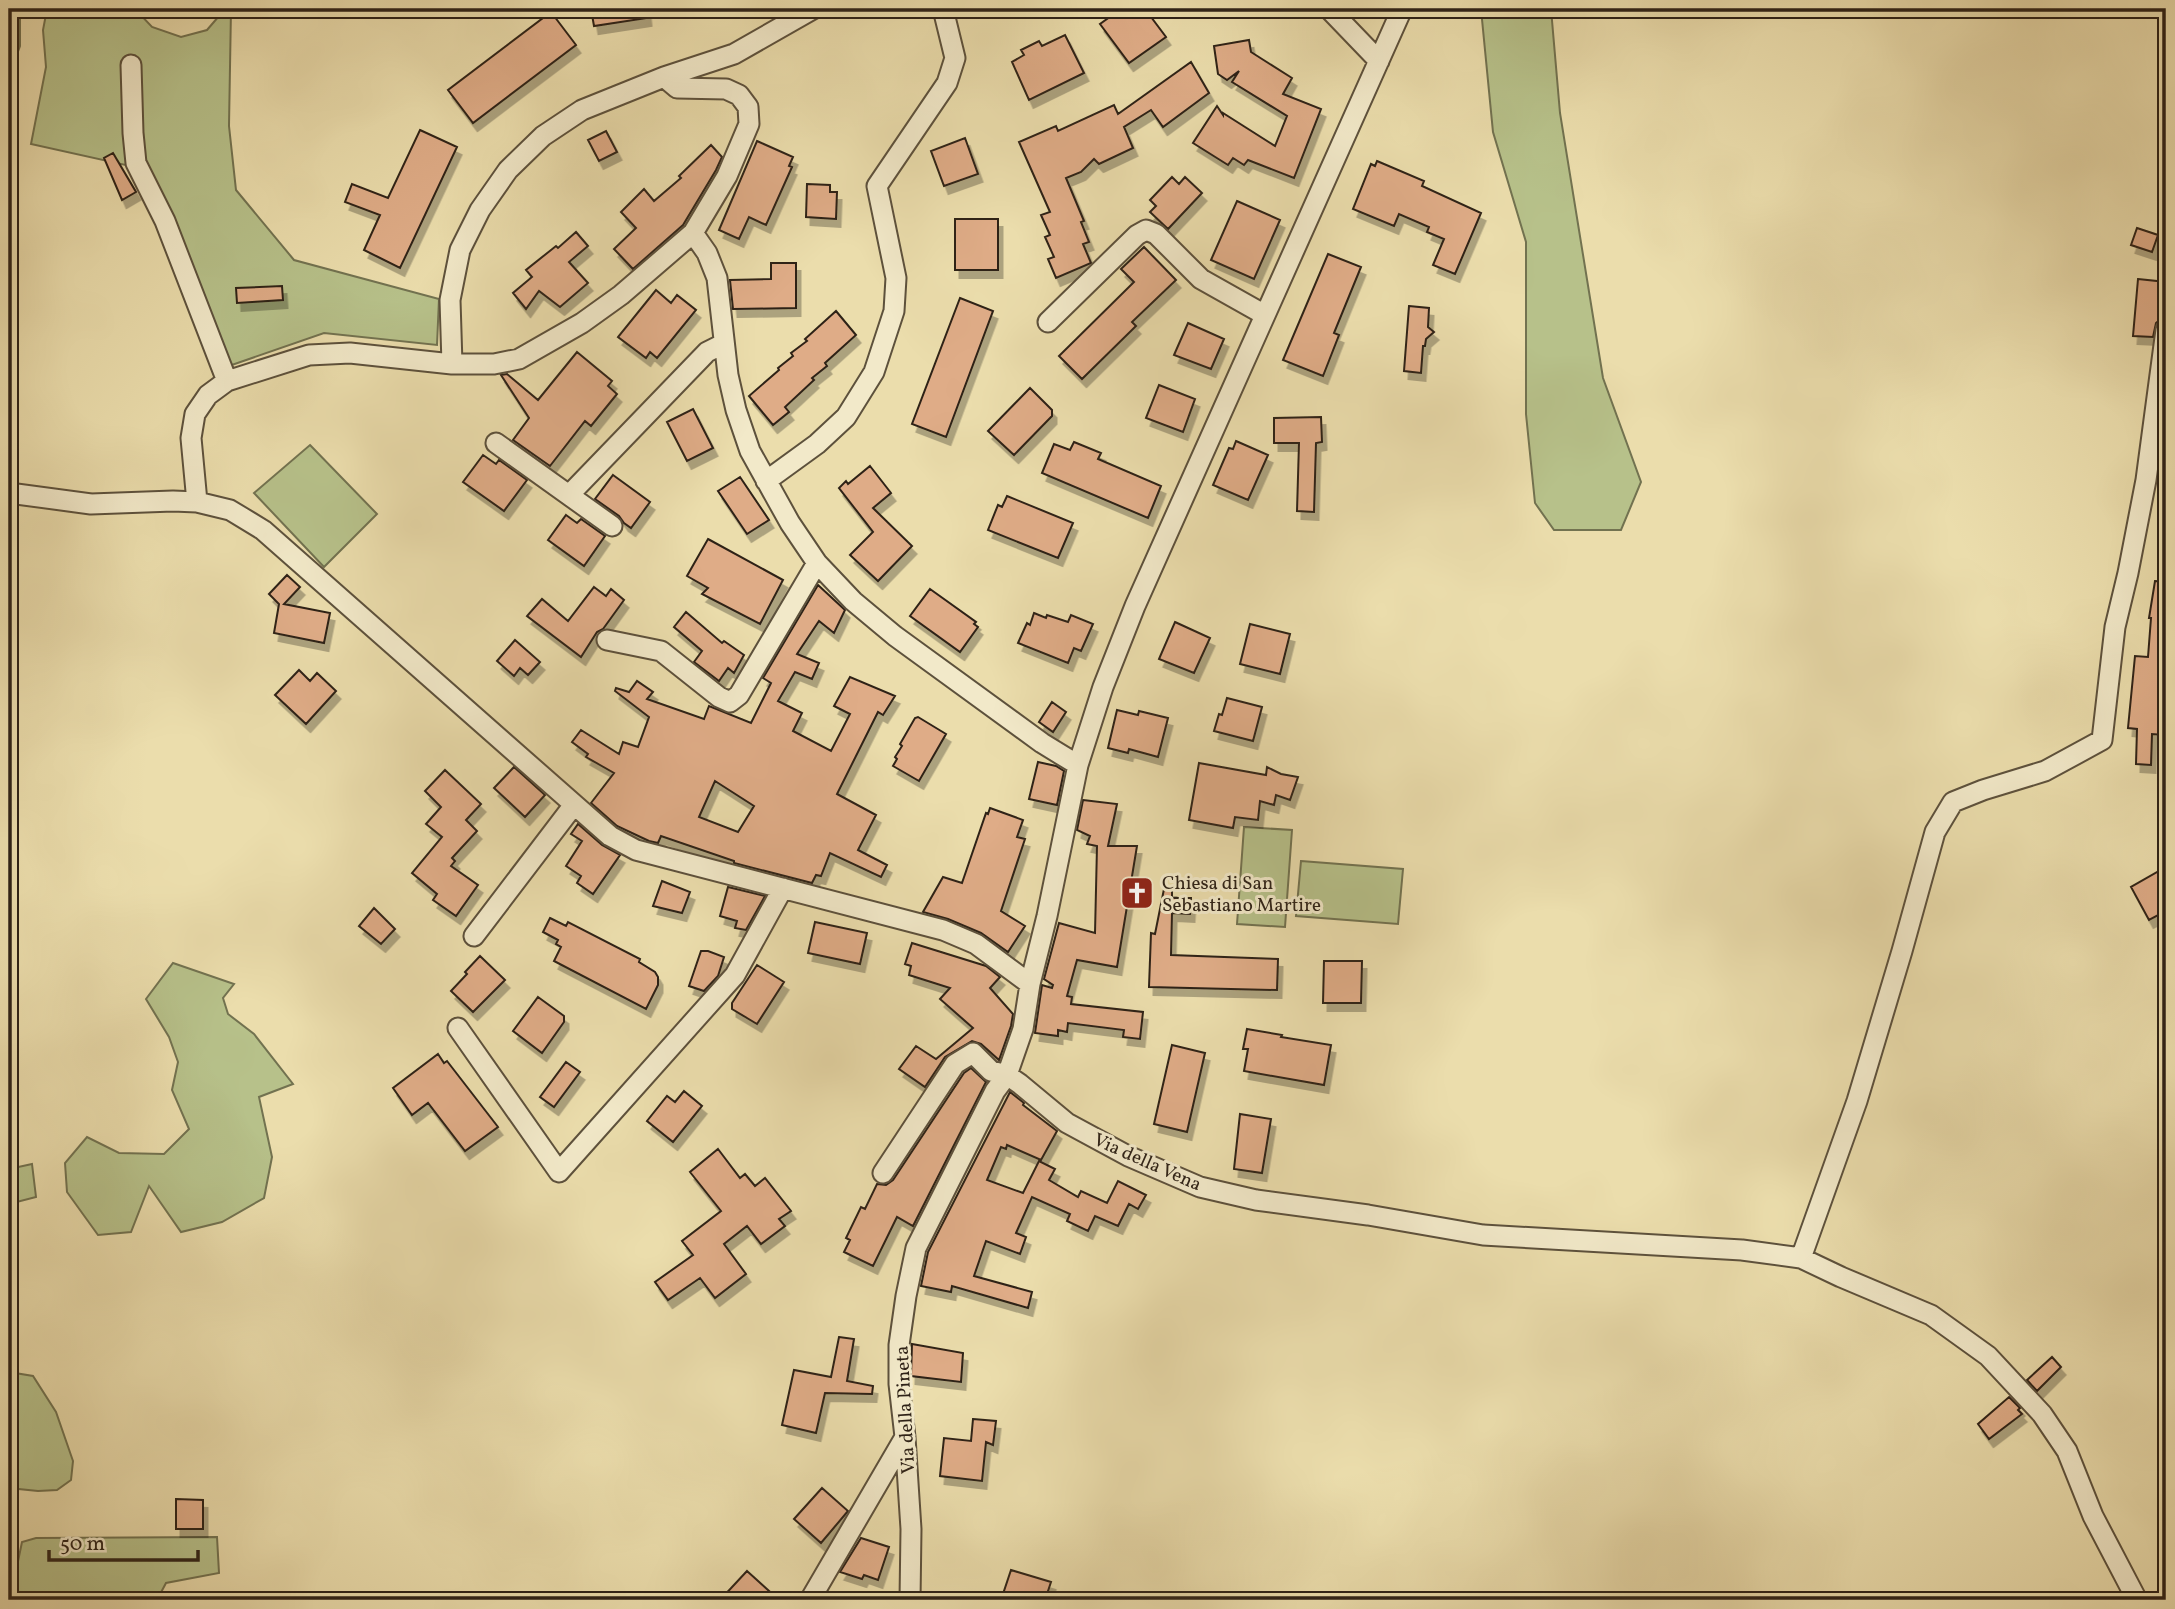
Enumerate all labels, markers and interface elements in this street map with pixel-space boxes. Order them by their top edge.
place label: Chiesa di San Sebastiano Martire [1162,871,1321,919]
church icon: Chiesa di San Sebastiano Martire [1118,874,1156,912]
street label: Via della Vena [1089,1127,1205,1198]
street label: Via della Pineta [890,1345,922,1475]
scale bar [49,1518,198,1562]
text: 50 m [60,1530,105,1559]

